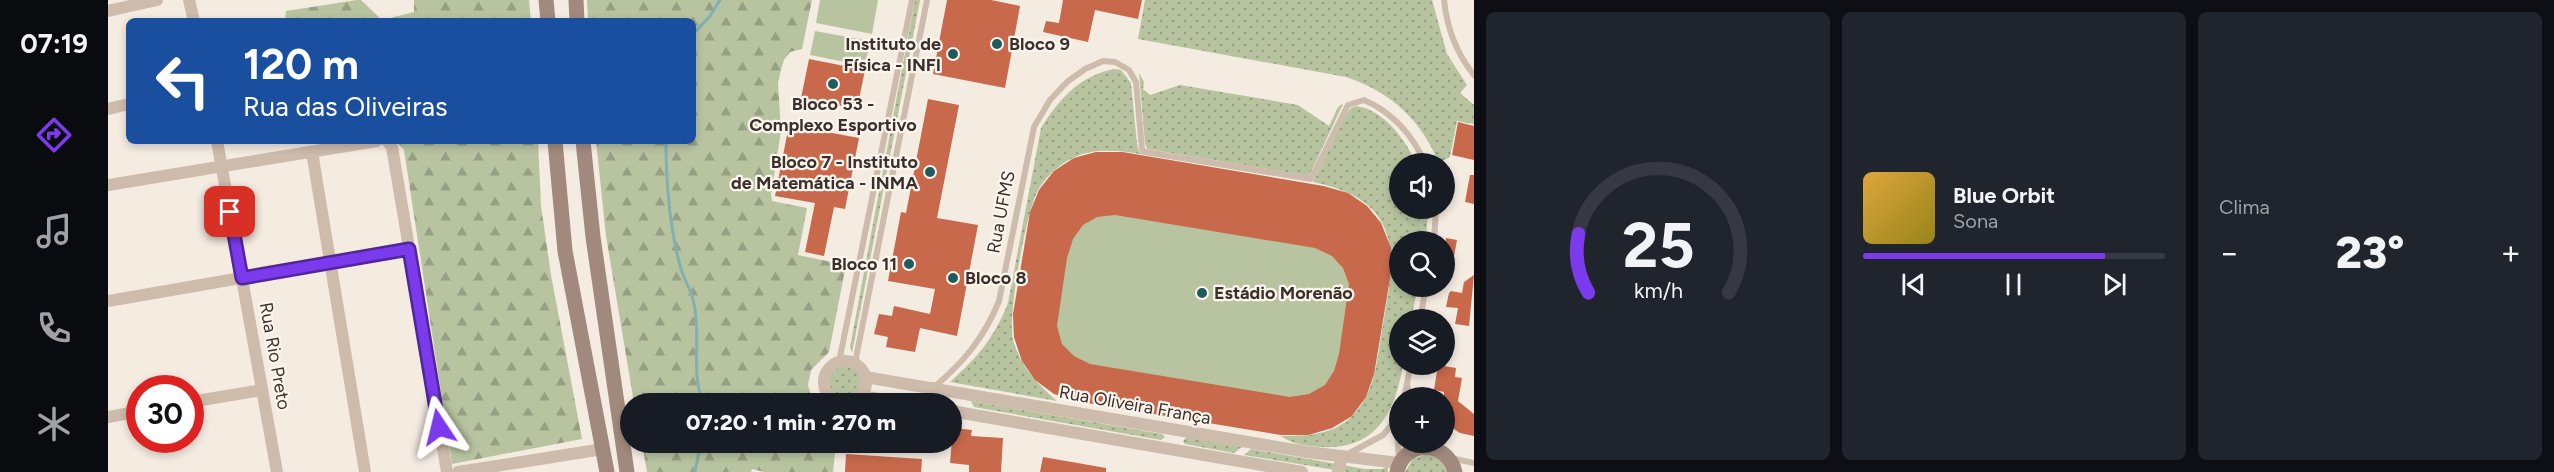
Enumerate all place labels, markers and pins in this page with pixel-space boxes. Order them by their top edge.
place label: Instituto de Física - INFI [844,33,941,76]
place label: Bloco 9 [1009,33,1070,55]
marker: Bloco 9 [990,37,1004,51]
marker: Instituto de Física - INFI [946,47,960,61]
marker: Bloco 53 - Complexo Esportivo [826,77,840,91]
place label: Bloco 53 - Complexo Esportivo [749,93,917,136]
place label: Bloco 7 - Instituto de Matemática - INMA [731,151,918,194]
marker: Bloco 7 - Instituto de Matemática - INMA [923,165,937,179]
pin [204,186,255,237]
place label: Bloco 11 [831,253,897,275]
marker: Bloco 11 [902,257,916,271]
place label: Bloco 8 [965,267,1027,289]
marker: Bloco 8 [946,271,960,285]
place label: Estádio Morenão [1214,282,1353,304]
marker: Estádio Morenão [1195,286,1209,300]

